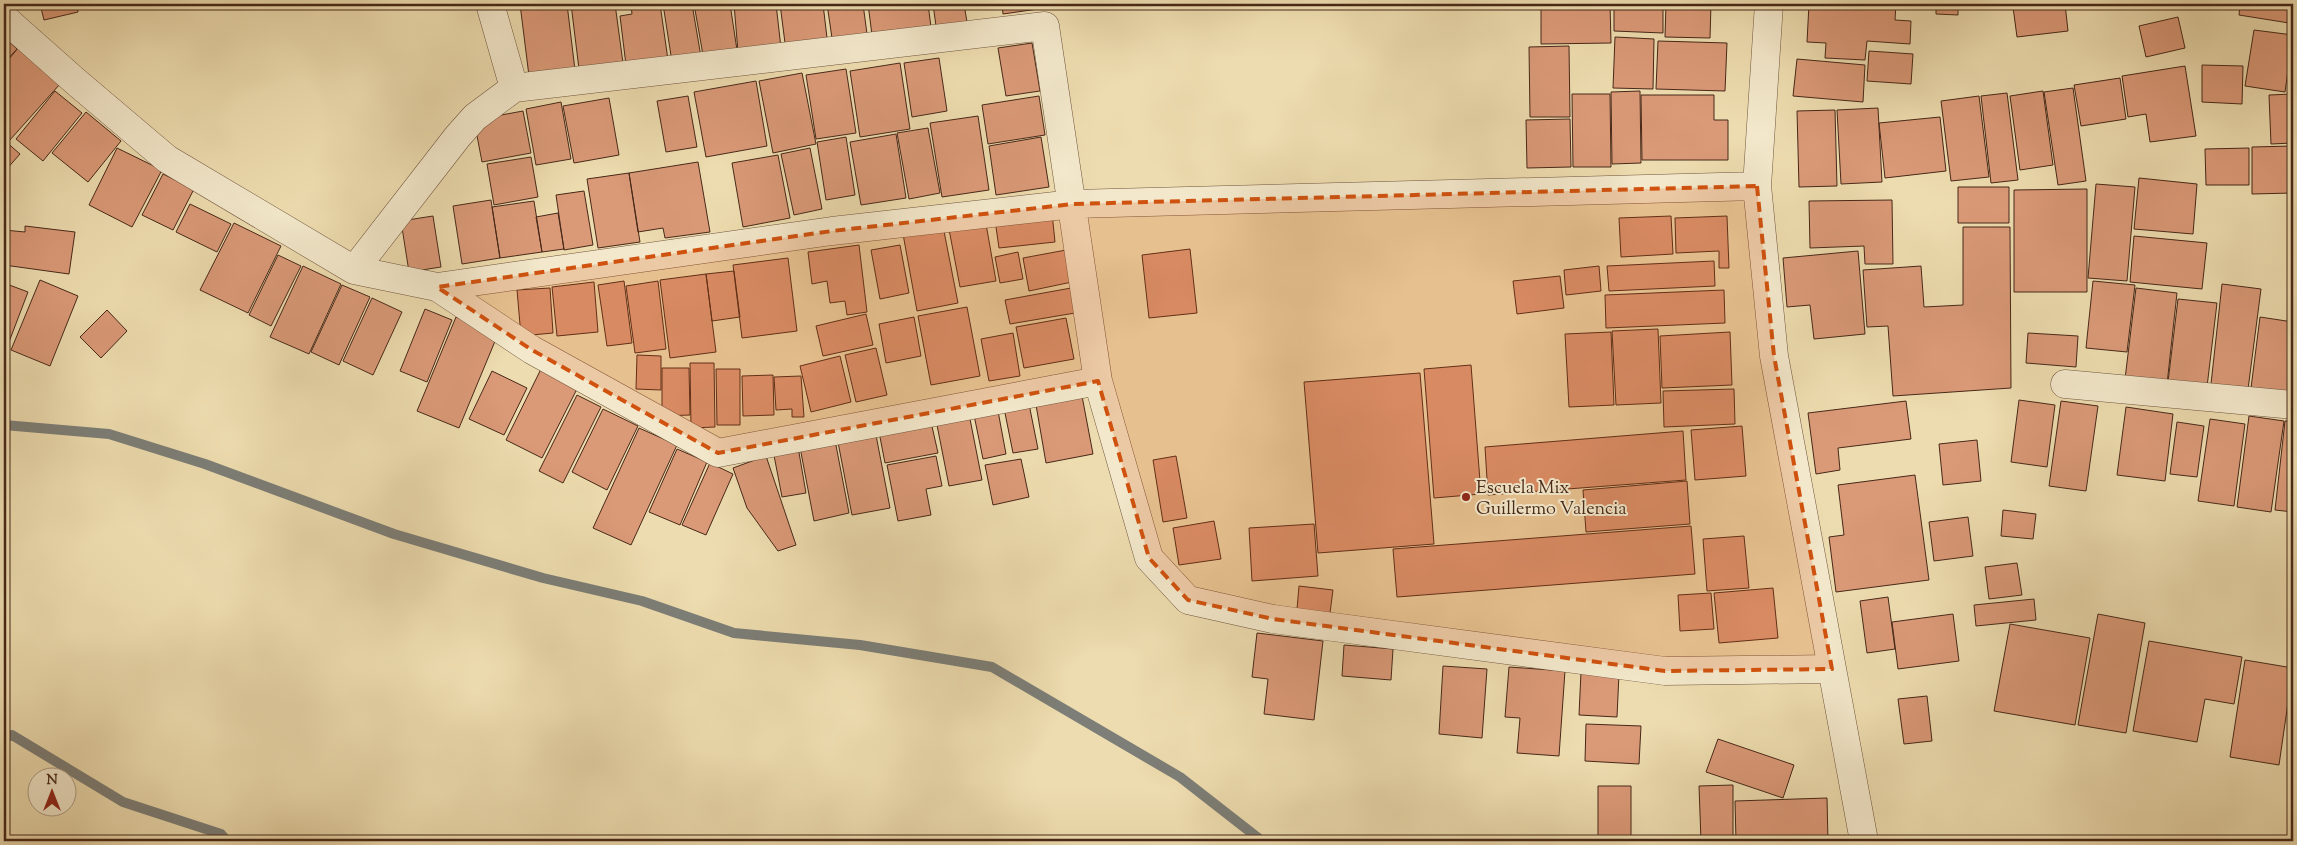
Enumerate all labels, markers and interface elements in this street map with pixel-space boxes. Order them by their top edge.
place label: Escuela Mix Guillermo Valencia [1476,476,1627,523]
marker: Escuela Mix Guillermo Valencia [1460,491,1472,503]
north arrow [28,768,78,818]
text: N [46,771,58,791]

